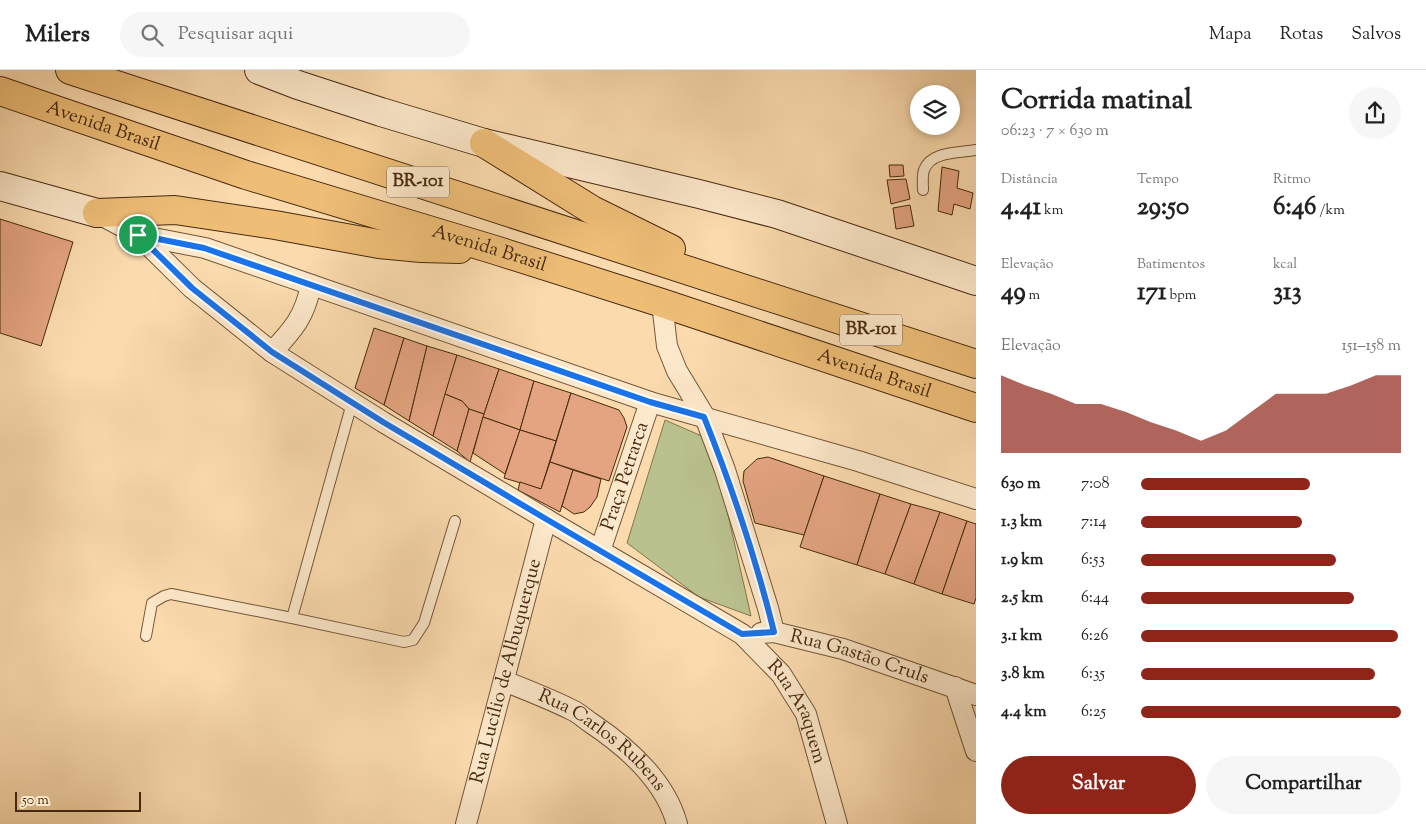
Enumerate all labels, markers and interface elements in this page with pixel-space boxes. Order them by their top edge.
search box [120,12,470,57]
text: Milers [25,18,90,52]
icon: search [138,21,166,49]
text: Pesquisar aqui [178,21,293,48]
text: Mapa [1209,22,1252,48]
text: Rotas [1280,22,1323,48]
text: Salvos [1351,22,1401,48]
text: Corrida matinal [1001,81,1192,121]
map controls [910,85,960,135]
button: layers [910,85,960,135]
button: share [1349,87,1401,139]
street label: Avenida Brasil [43,94,164,158]
text: 06:23 · 7 × 630 m [1001,120,1109,143]
road number: BR-101 [387,166,449,198]
text: Distância [1001,170,1058,190]
text: Tempo [1137,170,1179,190]
text: Ritmo [1273,170,1311,190]
text: 4.41 [1001,190,1041,226]
text: 29:50 [1137,190,1189,226]
text: 6:46 [1273,190,1316,226]
text: km [1041,201,1063,221]
text: /km [1316,201,1345,221]
pin [117,214,159,256]
street label: Avenida Brasil [428,218,550,279]
icon: arrive [124,221,152,249]
text: Elevação [1001,255,1053,275]
text: Batimentos [1137,255,1205,275]
text: kcal [1273,255,1297,275]
text: 49 [1001,275,1026,311]
text: 171 [1137,275,1167,311]
text: 313 [1273,275,1302,311]
text: m [1026,286,1040,306]
text: bpm [1167,286,1196,306]
road number: BR-101 [840,314,902,346]
text: Elevação [1001,335,1061,358]
text: 151–158 m [1341,335,1401,358]
street label: Avenida Brasil [814,342,935,406]
street label: Praça Petrarca [594,418,656,534]
text: 630 m [1001,473,1040,496]
text: 7:08 [1081,473,1109,496]
text: 1.3 km [1001,511,1042,534]
text: 7:14 [1081,511,1107,534]
text: 1.9 km [1001,549,1043,572]
text: 6:53 [1081,549,1105,572]
street label: Rua Lucílio de Albuquerque [464,556,549,787]
text: 2.5 km [1001,587,1043,610]
text: 6:44 [1081,587,1109,610]
street label: Rua Gastão Cruls [787,623,932,691]
text: 3.1 km [1001,625,1042,648]
text: 6:26 [1081,625,1108,648]
street label: Rua Araquem [761,654,833,767]
text: 3.8 km [1001,663,1045,686]
text: 6:35 [1081,663,1105,686]
street label: Rua Carlos Rubens [534,683,672,797]
text: 4.4 km [1001,701,1047,724]
text: 6:25 [1081,701,1106,724]
button: Salvar [1001,756,1196,814]
button: Compartilhar [1206,756,1401,814]
scale bar [15,789,141,812]
text: 50 m [22,791,49,811]

